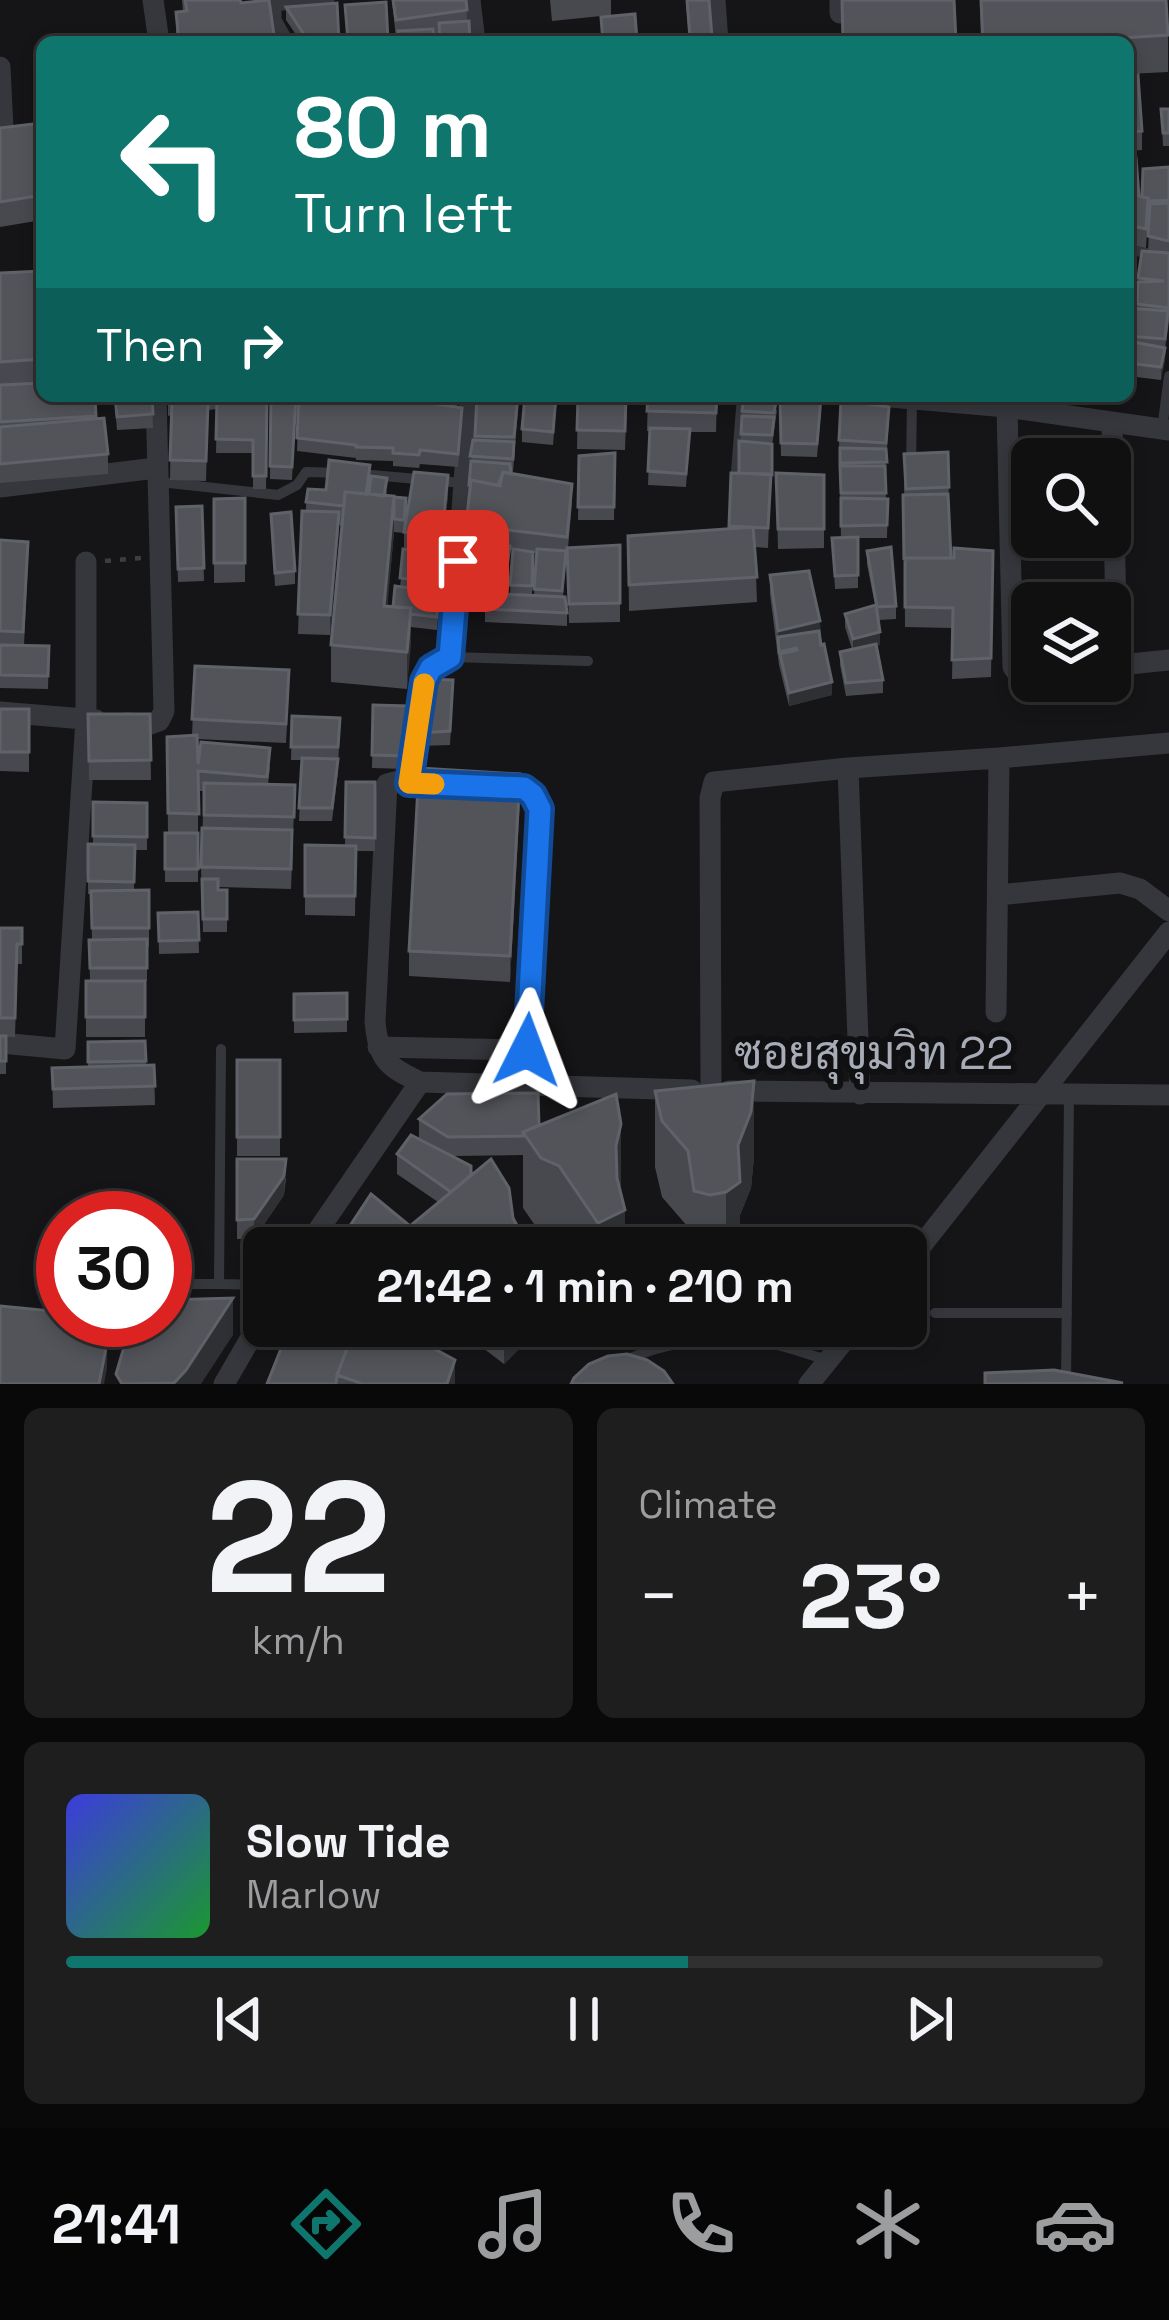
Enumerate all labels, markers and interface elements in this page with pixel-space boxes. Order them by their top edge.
text: 80 m [294,74,492,182]
icon: left [96,84,252,240]
text: Turn left [294,179,514,248]
icon: right [228,312,294,378]
text: Then [96,317,204,374]
map controls [1011,438,1131,702]
button: search [1011,438,1131,558]
pin [407,510,509,612]
icon: arrive [425,528,491,594]
button: layers [1011,582,1131,702]
position arrow [464,987,590,1113]
street label: ซอยสุขุมวิท 22 [735,1025,1013,1084]
speed limit sign: 30 [36,1191,192,1347]
text: 21:42 · 1 min · 210 m [376,1258,794,1315]
text: 22 [206,1438,391,1638]
text: Climate [639,1480,778,1529]
text: 23° [799,1539,943,1654]
text: − [639,1554,679,1638]
text: + [1062,1554,1103,1638]
text: km/h [252,1616,345,1665]
text: Slow Tide [246,1813,451,1870]
text: Marlow [246,1870,381,1919]
icon: previous [206,1986,272,2052]
icon: pause [551,1986,617,2052]
icon: next [897,1986,963,2052]
icon: directions [284,2182,368,2266]
icon: music [471,2182,555,2266]
icon: phone [659,2182,743,2266]
icon: climate [846,2182,930,2266]
icon: car [1033,2182,1117,2266]
text: 21:41 [52,2190,181,2259]

